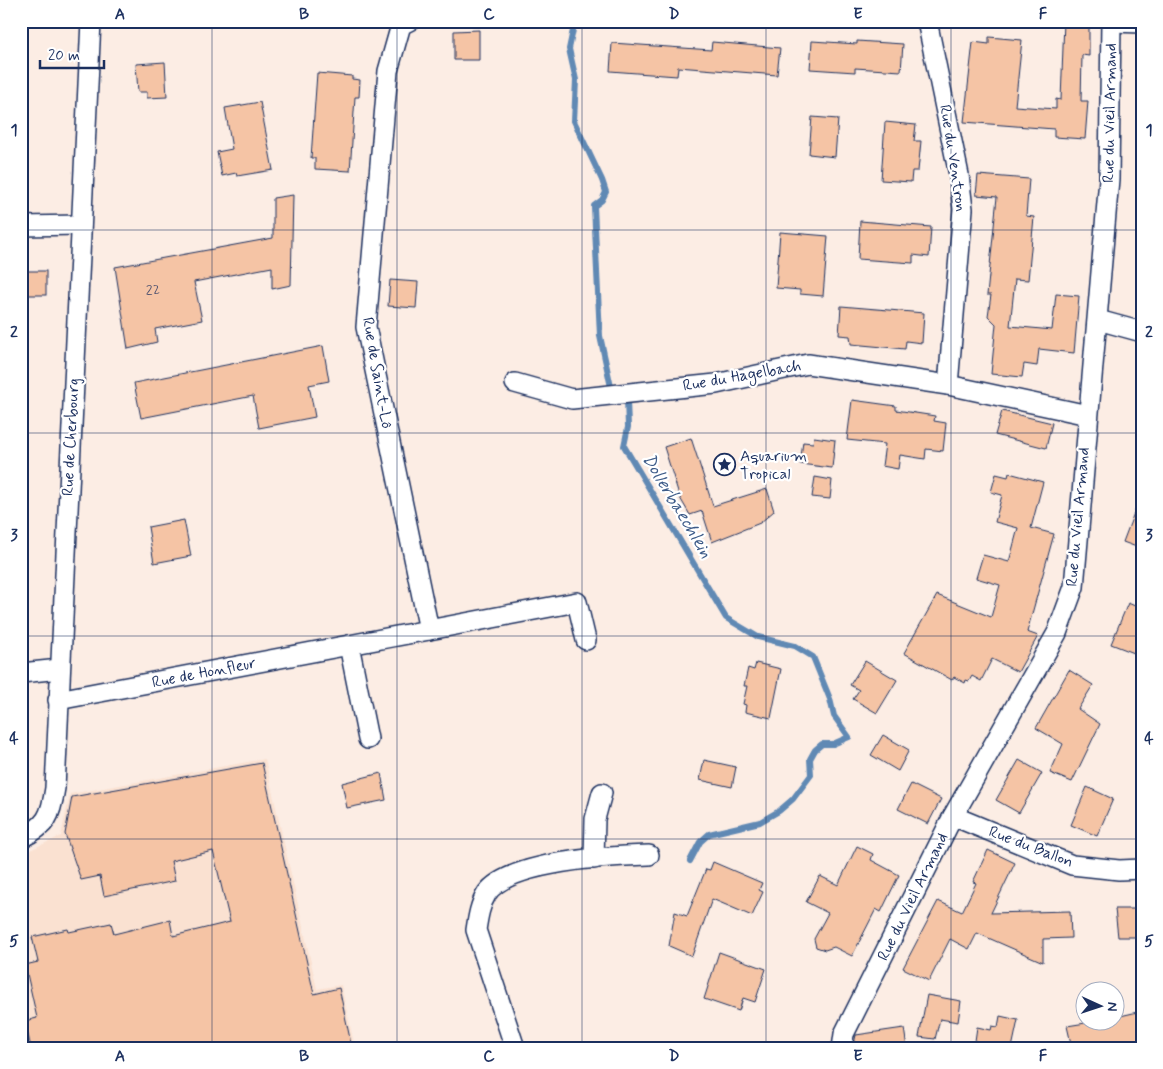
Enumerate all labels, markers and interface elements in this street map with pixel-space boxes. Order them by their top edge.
text: A [115,4,125,25]
text: B [299,4,309,25]
text: C [483,4,495,25]
text: D [668,4,680,25]
text: E [853,4,863,25]
text: F [1039,4,1048,25]
scale bar [40,38,104,70]
street label: Rue du Vieil Armand [1098,43,1122,183]
text: 20 m [48,46,80,66]
street label: Rue du Ventron [934,103,972,213]
text: 1 [10,120,18,141]
text: 1 [1145,120,1153,141]
house number: 22 [146,281,160,299]
street label: Rue de Saint-Lô [357,316,397,430]
text: 2 [10,322,18,343]
text: 2 [1145,322,1153,343]
street label: Rue du Hagelbach [681,355,803,398]
street label: Rue de Cherbourg [57,377,85,497]
place label: Aquarium Tropical [740,446,807,485]
street label: Rue du Vieil Armand [1061,446,1095,588]
water label: Dollerbaechlein [636,449,718,563]
place icon: Aquarium Tropical [712,453,736,477]
text: 3 [10,525,18,546]
text: 3 [1145,525,1153,546]
street label: Rue de Honfleur [150,653,258,693]
text: 4 [9,728,19,749]
text: 4 [1144,728,1154,749]
street label: Rue du Ballon [986,821,1076,873]
street label: Rue du Vieil Armand [873,830,953,964]
text: 5 [9,931,19,952]
text: 5 [1144,931,1154,952]
north arrow [1076,982,1126,1032]
text: N [1103,1001,1121,1012]
text: A [115,1046,125,1067]
text: B [299,1046,309,1067]
text: C [483,1046,495,1067]
text: D [668,1046,680,1067]
text: E [853,1046,863,1067]
text: F [1039,1046,1048,1067]

